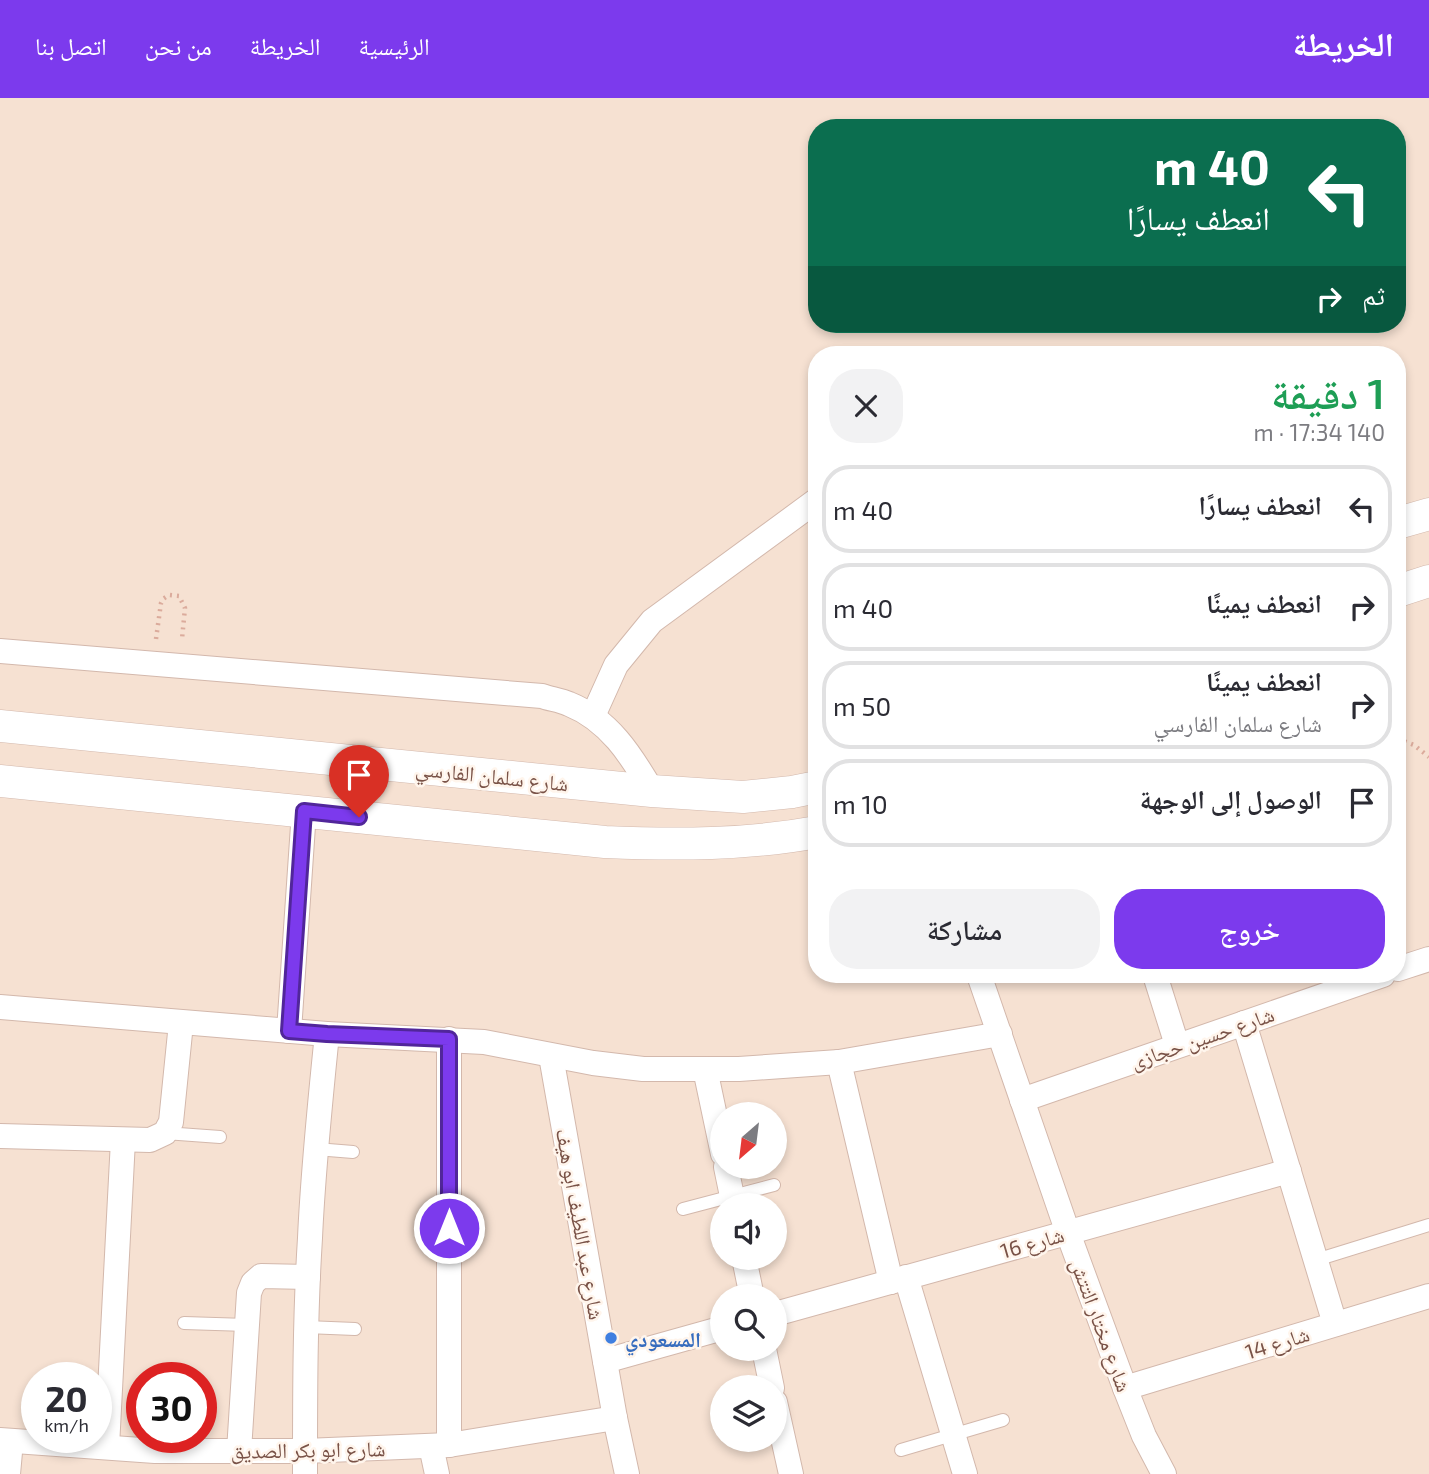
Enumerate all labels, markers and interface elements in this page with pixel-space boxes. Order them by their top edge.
text: الخريطة [1293,23,1394,63]
text: اتصل بنا [35,31,107,60]
text: من نحن [145,31,212,60]
text: الخريطة [250,31,320,60]
text: الرئيسية [358,31,430,60]
text: 40 m [1154,136,1270,195]
icon: left [1294,147,1385,238]
text: انعطف يسارًا [1127,198,1270,236]
text: ثم [1362,279,1385,310]
icon: right [1310,280,1348,318]
text: 1 دقيقة [1271,367,1385,417]
button: close [829,369,903,443]
text: 140 m · 17:34 [1254,418,1385,446]
text: انعطف يسارًا [1198,489,1322,520]
icon: left [1343,490,1381,528]
text: 40 m [833,494,893,525]
text: انعطف يمينًا [1206,587,1322,618]
icon: right [1343,588,1381,626]
text: 40 m [833,592,893,623]
text: انعطف يمينًا [1206,665,1322,696]
icon: right [1343,686,1381,724]
text: 50 m [833,690,891,721]
text: شارع سلمان الفارسي [1154,709,1322,737]
pin [329,745,389,817]
street label: شارع سلمان الفارسي [414,755,570,801]
icon: arrive [340,756,378,794]
text: الوصول إلى الوجهة [1140,783,1322,814]
icon: arrive [1343,784,1381,822]
text: 10 m [833,788,888,819]
button: مشاركة [829,889,1100,969]
button: خروج [1114,889,1385,969]
street label: شارع حسين حجازى [1127,1001,1278,1075]
north arrow [710,1102,788,1180]
map controls [710,1102,787,1452]
street label: شارع عبد اللطيف ابو هيف [550,1126,610,1322]
position arrow [412,1191,486,1265]
button: sound [710,1193,787,1270]
street label: شارع 16 [997,1221,1067,1265]
street label: شارع مختار التتش [1064,1255,1138,1396]
button: search [710,1284,787,1361]
street label: شارع 14 [1242,1320,1313,1365]
place label: المسعودي [625,1326,701,1356]
marker: المسعودي [603,1330,619,1346]
speed limit sign: 30 [126,1362,217,1453]
button: layers [710,1375,787,1452]
text: 20 [45,1377,88,1419]
text: km/h [44,1414,89,1436]
street label: شارع ابو بكر الصديق [230,1435,386,1465]

